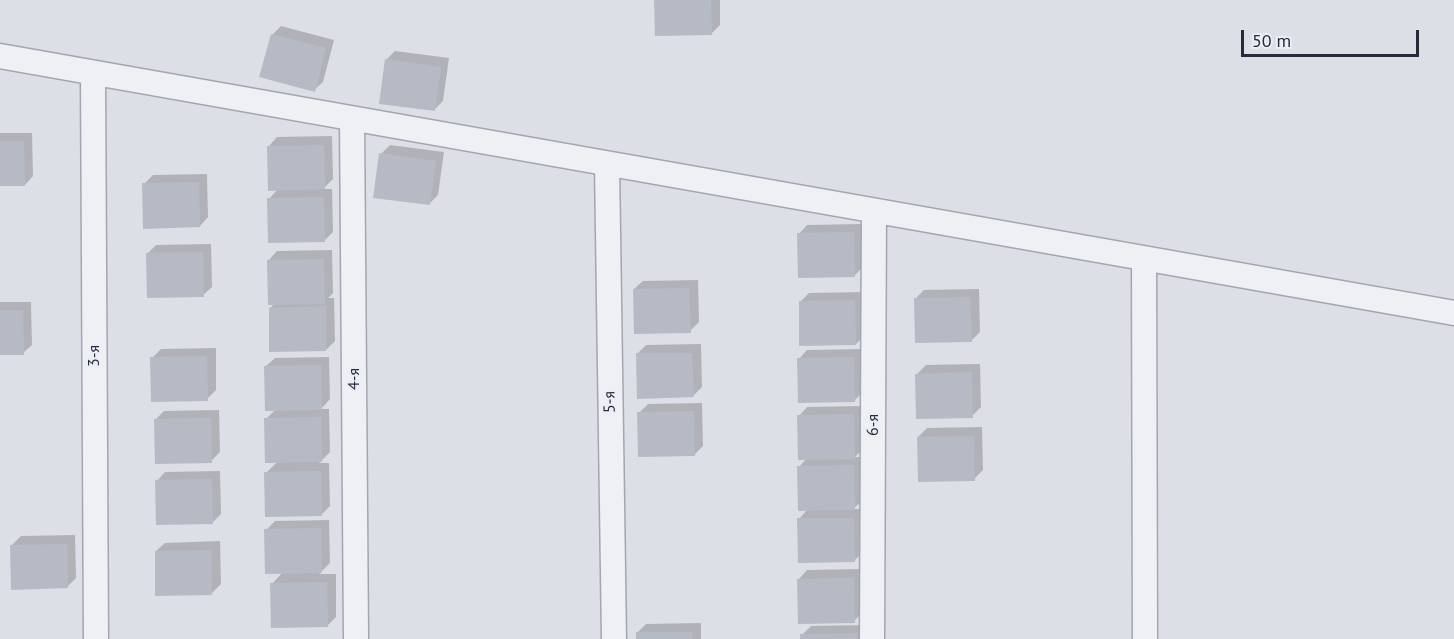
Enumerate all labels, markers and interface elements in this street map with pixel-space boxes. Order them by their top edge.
scale bar [1244,18,1422,56]
text: 50 m [1252,29,1291,52]
street label: 3-я [84,345,104,367]
street label: 4-я [344,368,364,390]
street label: 5-я [600,391,620,413]
street label: 6-я [863,414,883,436]

